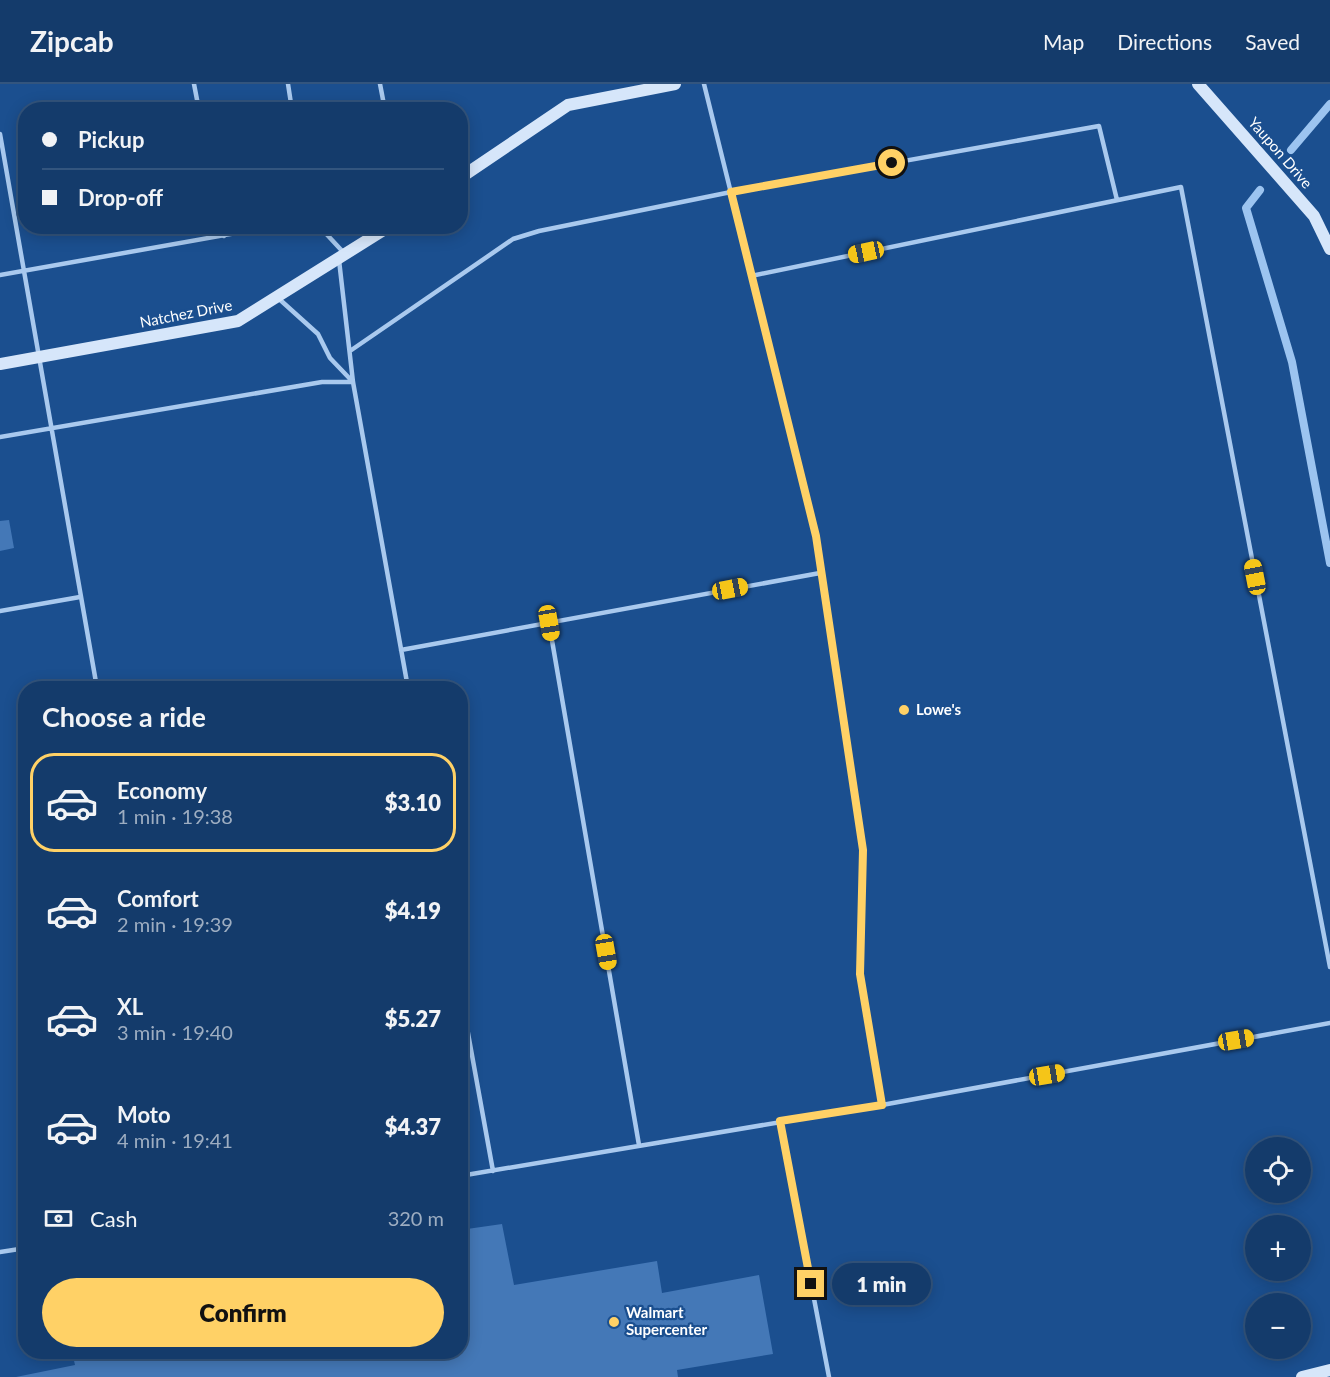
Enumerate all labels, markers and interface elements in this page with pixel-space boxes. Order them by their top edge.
text: Zipcab [30,24,114,58]
text: Map [1043,29,1084,54]
text: Directions [1117,29,1212,54]
text: Saved [1245,29,1300,54]
street label: Yaupon Drive [1245,113,1317,192]
text: Pickup [78,126,144,153]
route start [878,149,905,176]
text: Drop-off [78,184,163,211]
car [847,239,885,265]
street label: Natchez Drive [138,295,234,331]
car [1243,558,1267,596]
car [711,577,749,601]
car [537,604,561,642]
text: Choose a ride [42,700,206,733]
place label: Lowe's [916,700,962,718]
marker: Lowe's [897,703,911,717]
icon: car [45,776,99,830]
text: Economy [117,777,207,804]
text: $3.10 [385,789,441,816]
text: 1 min · 19:38 [117,804,233,828]
icon: car [45,884,99,938]
text: Comfort [117,885,199,912]
text: $4.19 [385,897,441,924]
text: 2 min · 19:39 [117,912,233,936]
car [594,933,618,971]
icon: car [45,992,99,1046]
text: XL [117,993,143,1020]
text: $5.27 [385,1005,441,1032]
text: 3 min · 19:40 [117,1020,233,1044]
car [1217,1028,1255,1052]
car [1028,1063,1066,1087]
icon: car [45,1100,99,1154]
text: Moto [117,1101,171,1128]
text: $4.37 [385,1113,441,1140]
text: 4 min · 19:41 [117,1128,233,1152]
map controls [1245,1137,1311,1359]
button: locate [1245,1137,1311,1203]
icon: cash [42,1202,75,1235]
text: Cash [90,1205,137,1232]
text: 320 m [388,1206,444,1230]
button: + [1245,1215,1311,1281]
callout: 1 min [832,1263,931,1305]
route end [797,1270,824,1297]
text: 1 min [857,1272,906,1296]
button: Confirm [42,1278,444,1347]
button: − [1245,1293,1311,1359]
place label: Walmart Supercenter [626,1303,707,1338]
marker: Walmart Supercenter [607,1315,621,1329]

